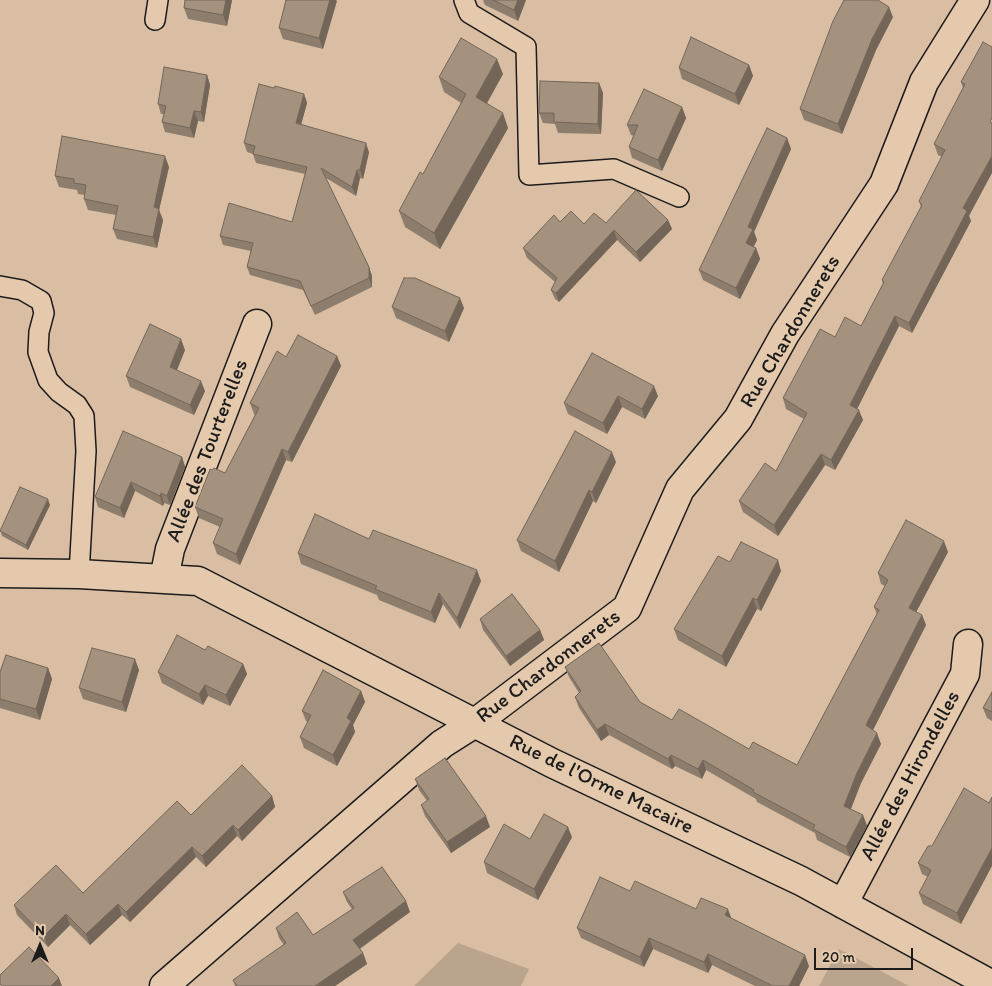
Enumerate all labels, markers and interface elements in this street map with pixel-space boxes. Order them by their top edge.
street label: Rue Chardonnerets [736,251,846,413]
street label: Allée des Tourterelles [162,356,254,546]
street label: Rue Chardonnerets [472,605,626,729]
street label: Allée des Hirondelles [856,687,966,865]
street label: Rue de l'Orme Macaire [505,729,697,841]
north arrow [15,921,65,971]
text: N [35,922,45,939]
scale bar [817,938,916,970]
text: 20 m [822,948,855,966]

